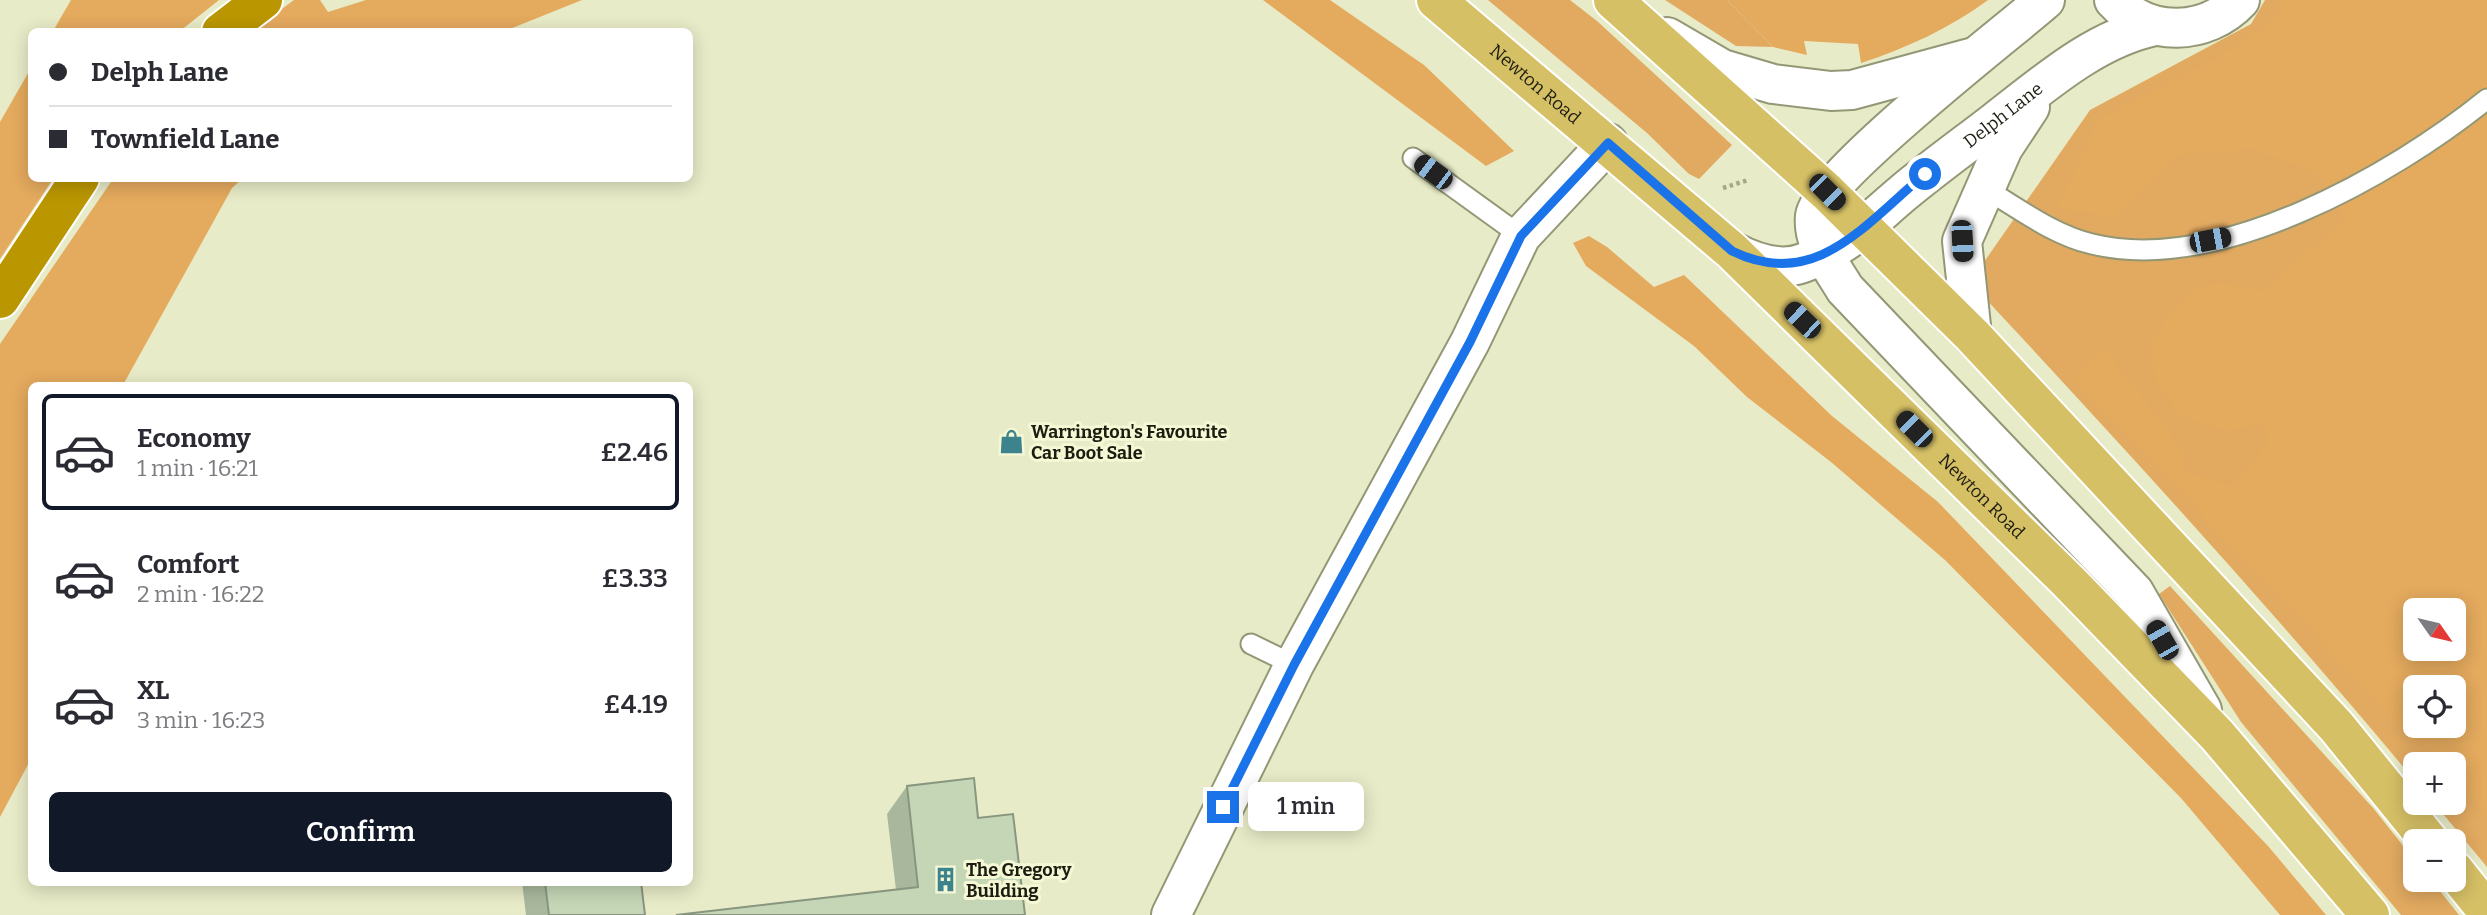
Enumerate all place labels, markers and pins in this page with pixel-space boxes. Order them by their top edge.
place label: Warrington's Favourite Car Boot Sale [1031,421,1227,464]
shop icon: Warrington's Favourite Car Boot Sale [997,428,1025,456]
place label: The Gregory Building [966,859,1072,902]
building icon: The Gregory Building [932,866,960,894]

